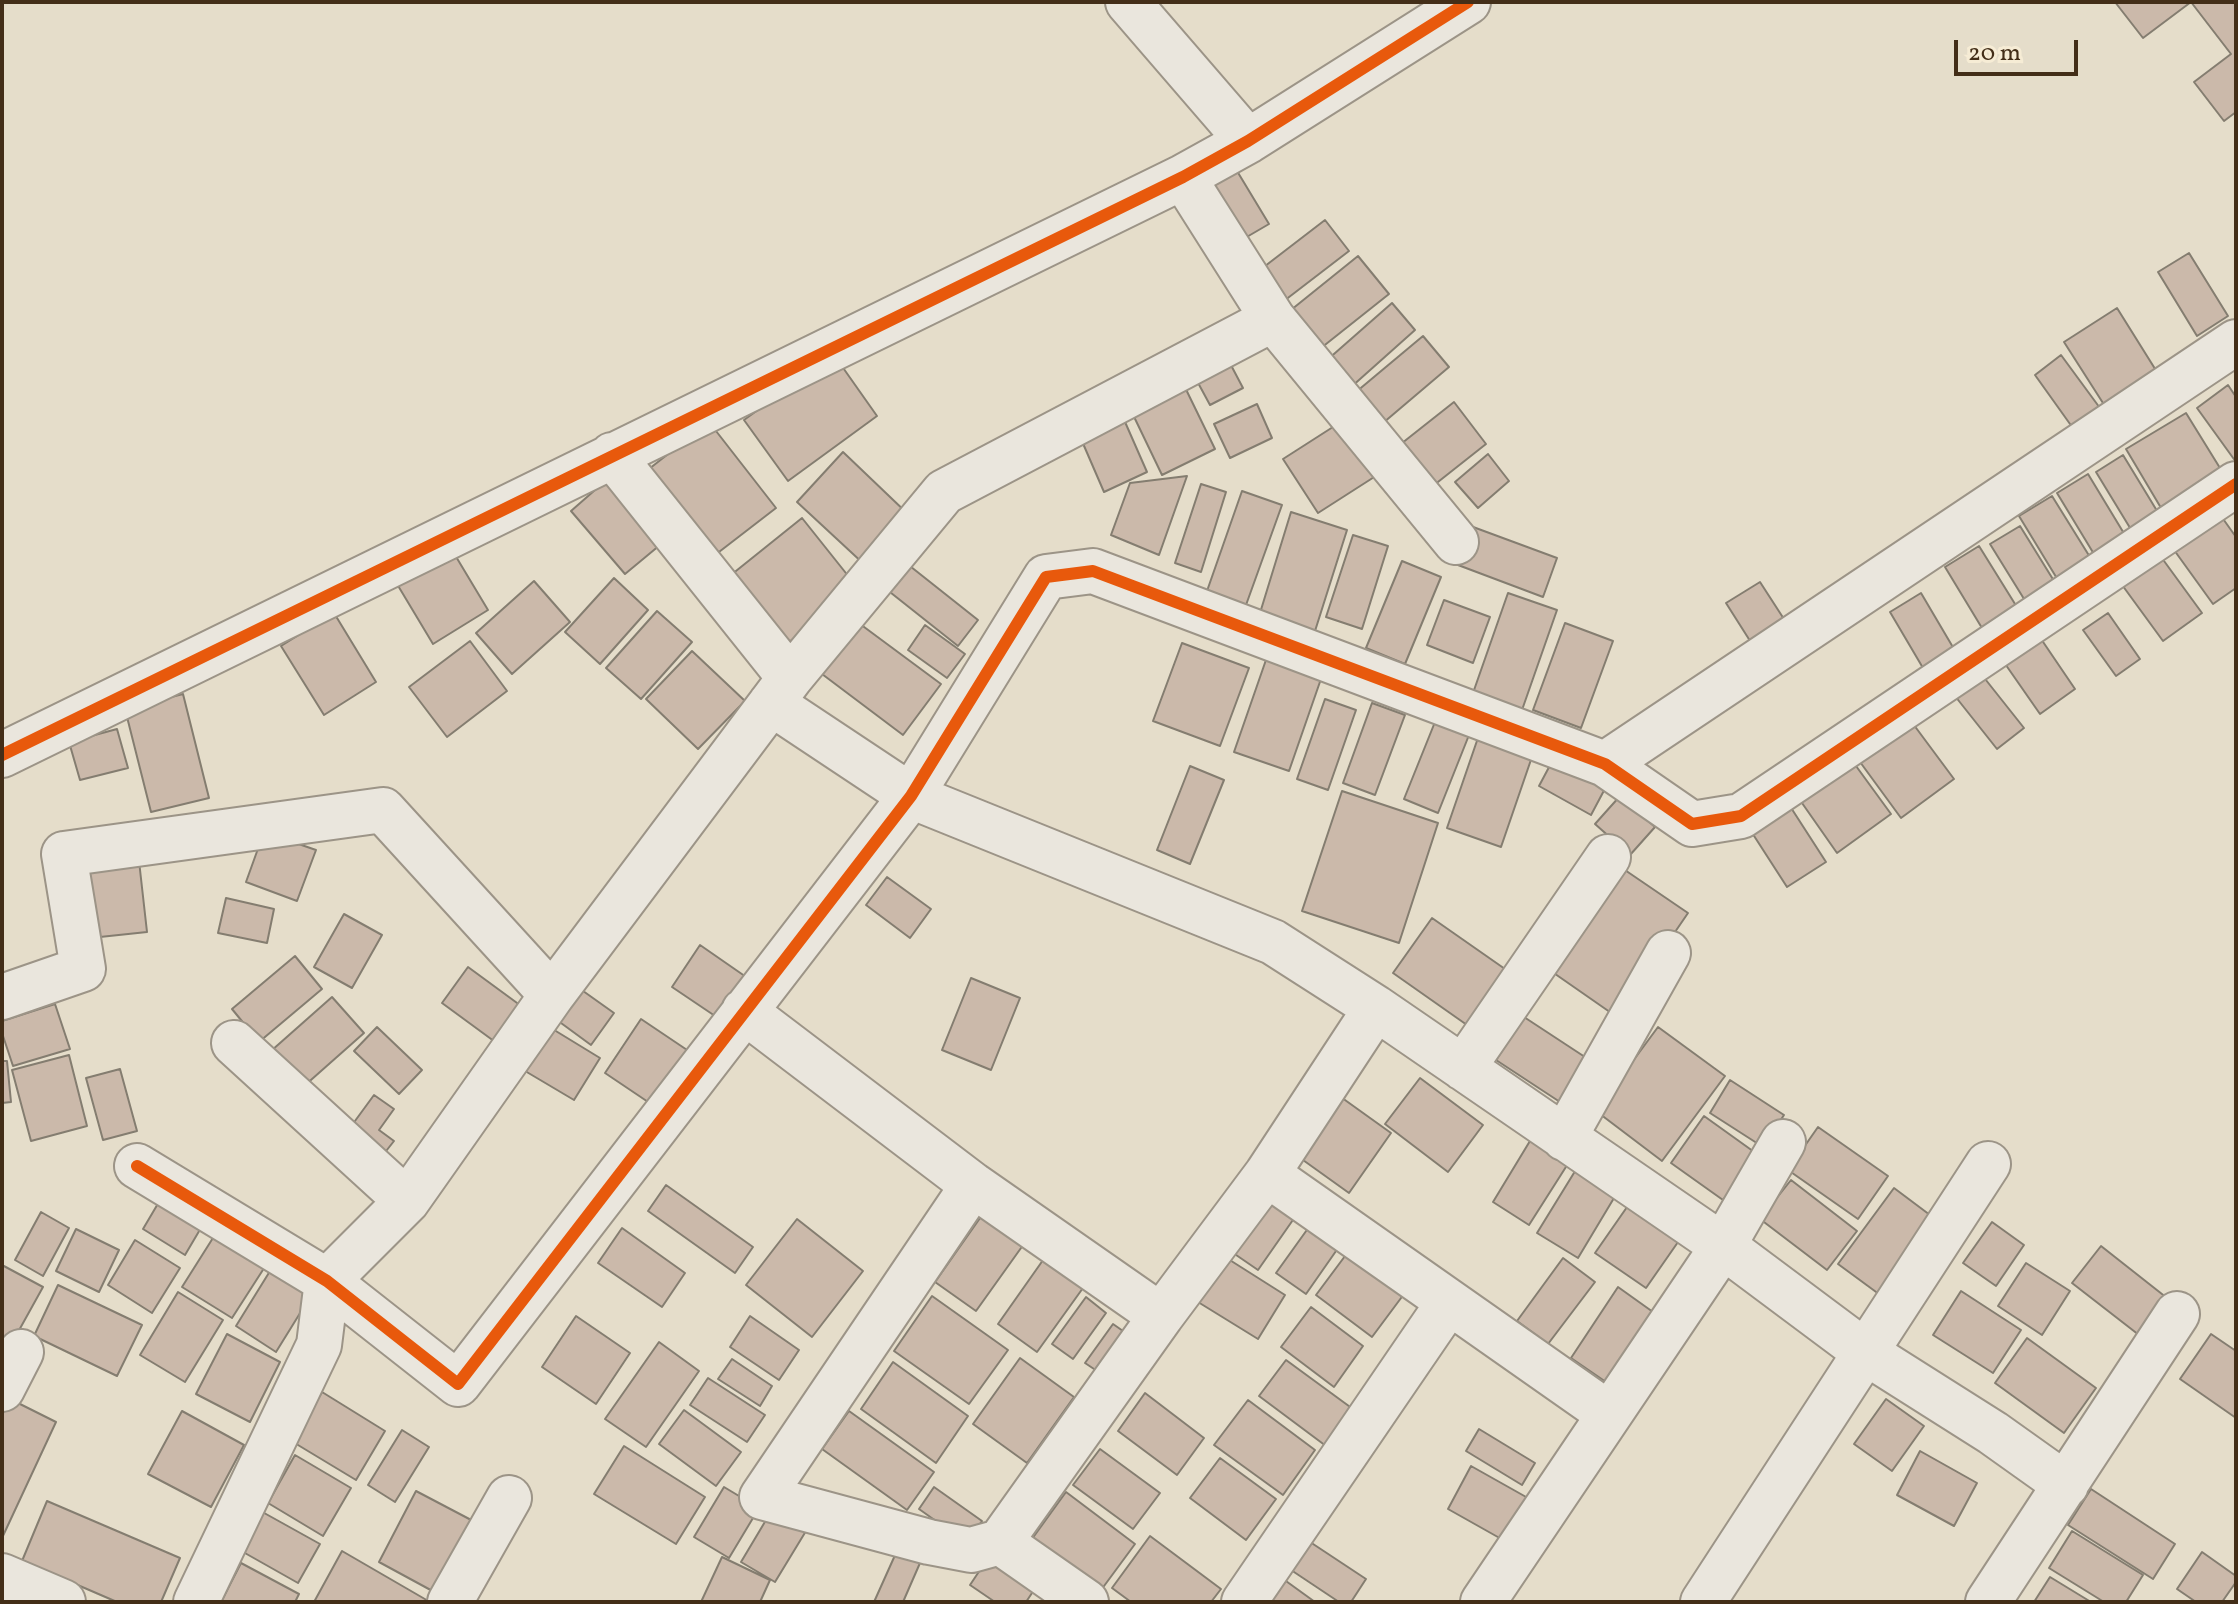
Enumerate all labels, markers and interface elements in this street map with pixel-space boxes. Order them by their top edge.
scale bar [1958,24,2082,74]
text: 20 m [1968,37,2021,71]

